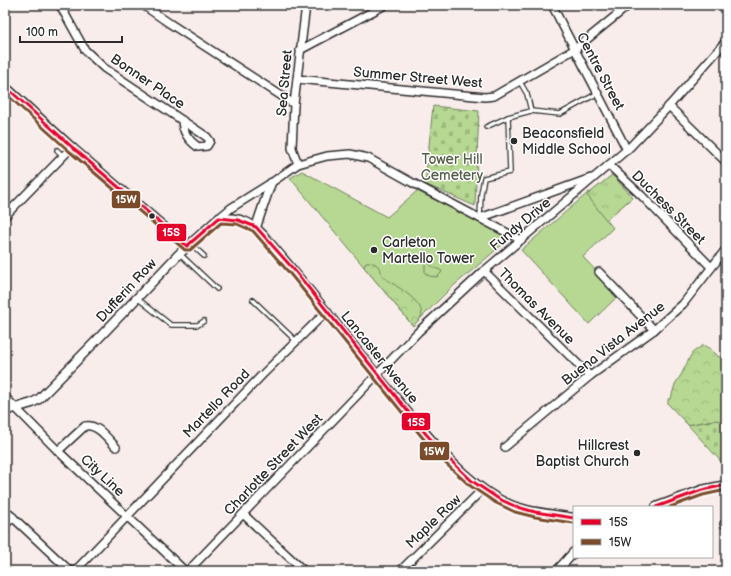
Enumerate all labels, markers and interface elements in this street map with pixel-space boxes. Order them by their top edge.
scale bar [20,18,122,44]
text: 100 m [26,25,58,40]
street label: Centre Street [573,30,628,114]
street label: Sea Street [273,48,296,117]
street label: Bonner Place [107,50,188,113]
street label: Summer Street West [353,63,484,92]
place label: Beaconsfield Middle School [522,125,611,158]
marker: Beaconsfield Middle School [509,136,519,146]
park label: Tower Hill Cemetery [421,151,484,184]
street label: Duchess Street [628,167,710,248]
line badge: 15W [111,190,141,209]
text: 15W [115,193,137,206]
street label: Fundy Drive [486,194,554,255]
unlabelled marker [147,211,157,221]
line badge: 15S [156,223,187,242]
text: 15S [162,226,180,239]
place label: Carleton Martello Tower [382,234,475,267]
marker: Carleton Martello Tower [369,245,379,255]
street label: Dufferin Row [93,255,160,326]
street label: Thomas Avenue [495,265,578,348]
street label: Buena Vista Avenue [558,298,668,389]
street label: Lancaster Avenue [337,308,422,407]
street label: Martello Road [179,365,253,441]
street label: Charlotte Street West [220,410,327,519]
line badge: 15S [401,412,431,431]
text: 15S [407,416,425,429]
place label: Hillcrest Baptist Church [536,437,630,470]
line badge: 15W [419,441,450,461]
text: 15W [423,445,445,458]
marker: Hillcrest Baptist Church [632,448,642,458]
street label: City Line [77,451,128,500]
street label: Maple Row [402,490,465,552]
legend [573,506,713,558]
text: 15S [609,515,628,530]
text: 15W [609,535,632,550]

